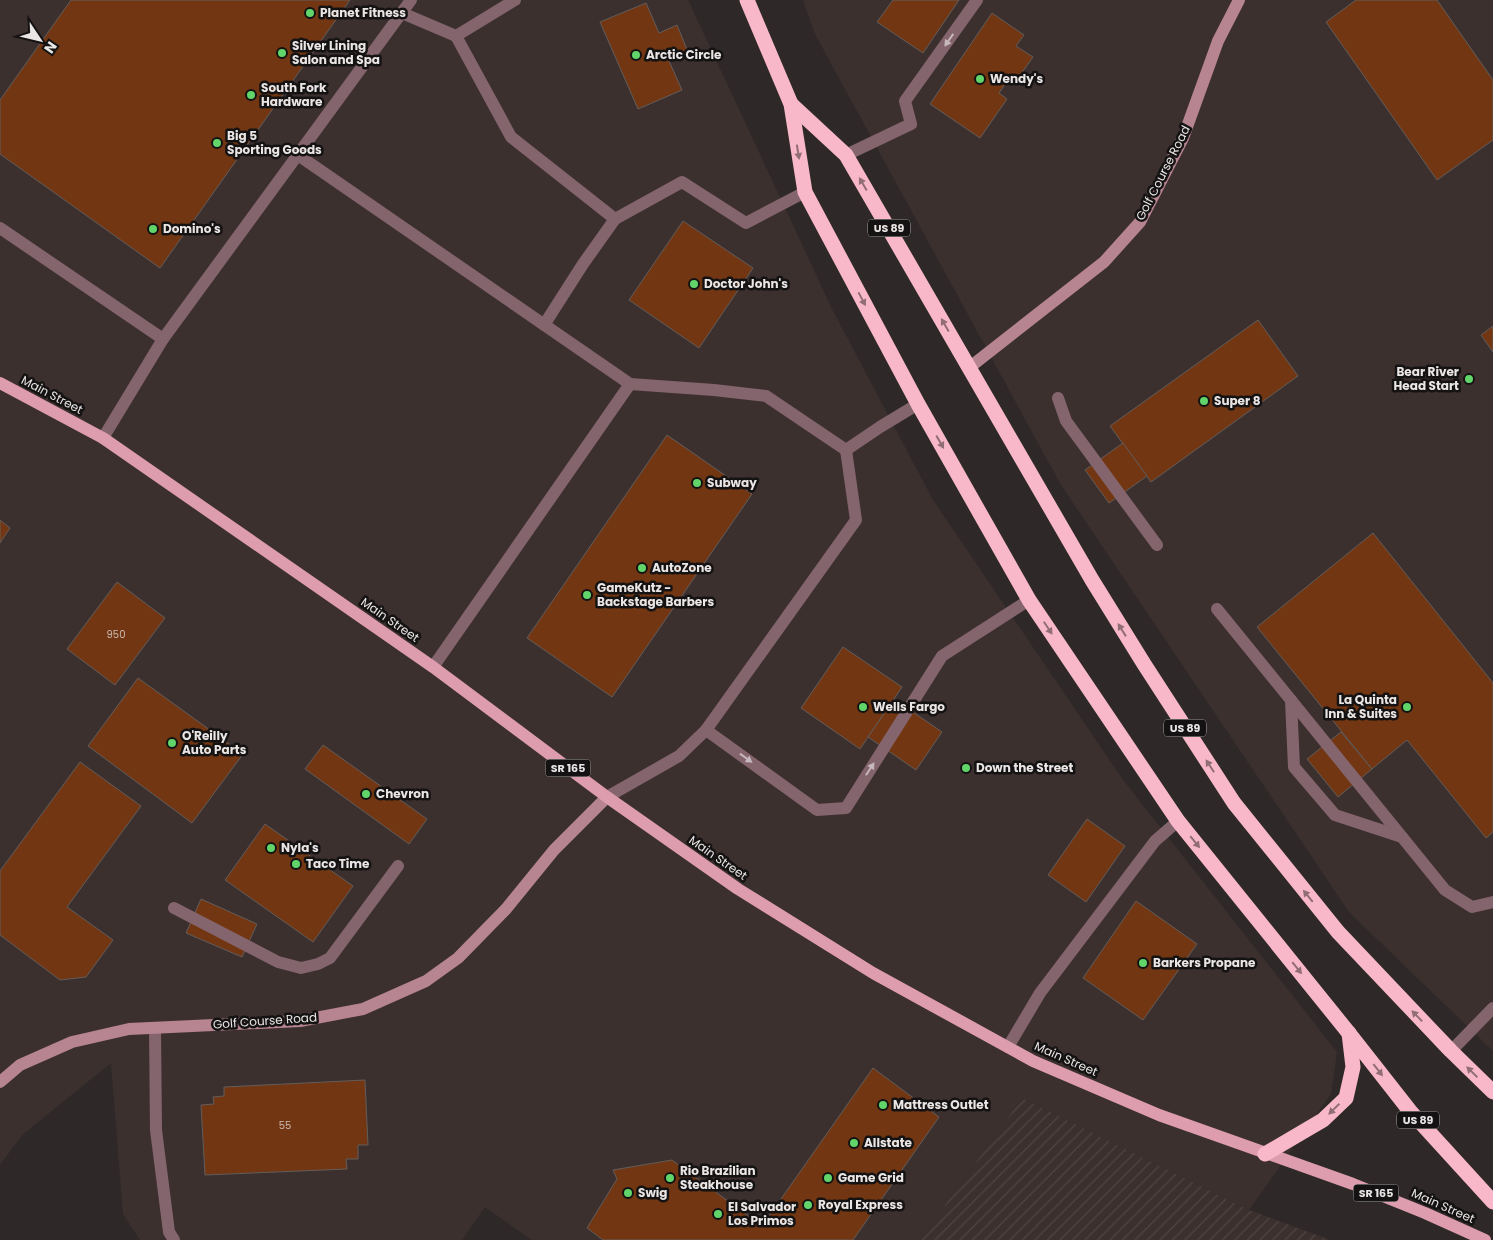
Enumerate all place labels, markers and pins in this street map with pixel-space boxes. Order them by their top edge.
place label: Planet Fitness [320,4,406,21]
marker: Planet Fitness [304,7,316,19]
place label: Silver Lining Salon and Spa [292,37,380,68]
place label: Arctic Circle [646,46,722,63]
marker: Silver Lining Salon and Spa [276,47,288,59]
marker: Arctic Circle [630,49,642,61]
place label: Wendy's [990,70,1043,87]
marker: Wendy's [974,73,986,85]
place label: South Fork Hardware [261,79,327,110]
marker: South Fork Hardware [245,89,257,101]
place label: Big 5 Sporting Goods [227,127,322,158]
marker: Big 5 Sporting Goods [211,137,223,149]
place label: Domino's [163,220,221,237]
marker: Domino's [147,223,159,235]
place label: Doctor John's [704,275,788,292]
marker: Doctor John's [688,278,700,290]
place label: Bear River Head Start [1394,363,1459,394]
marker: Bear River Head Start [1463,373,1475,385]
place label: Super 8 [1214,392,1261,409]
marker: Super 8 [1198,395,1210,407]
place label: Subway [707,474,757,491]
marker: Subway [691,477,703,489]
place label: AutoZone [652,559,712,576]
marker: AutoZone [636,562,648,574]
place label: GameKutz - Backstage Barbers [597,579,714,610]
marker: GameKutz - Backstage Barbers [581,589,593,601]
place label: La Quinta Inn & Suites [1325,691,1397,722]
place label: Wells Fargo [873,698,945,715]
marker: Wells Fargo [857,701,869,713]
marker: La Quinta Inn & Suites [1401,701,1413,713]
place label: O'Reilly Auto Parts [182,727,247,758]
marker: O'Reilly Auto Parts [166,737,178,749]
place label: Down the Street [976,759,1073,776]
marker: Down the Street [960,762,972,774]
place label: Chevron [376,785,429,802]
marker: Chevron [360,788,372,800]
place label: Nyla's [281,839,319,856]
marker: Nyla's [265,842,277,854]
place label: Taco Time [306,855,370,872]
marker: Taco Time [290,858,302,870]
place label: Barkers Propane [1153,954,1256,971]
marker: Barkers Propane [1137,957,1149,969]
place label: Mattress Outlet [893,1096,989,1113]
marker: Mattress Outlet [877,1099,889,1111]
place label: Allstate [864,1134,913,1151]
marker: Allstate [848,1137,860,1149]
place label: Rio Brazilian Steakhouse [680,1162,756,1193]
place label: Game Grid [838,1169,904,1186]
marker: Rio Brazilian Steakhouse [664,1172,676,1184]
marker: Game Grid [822,1172,834,1184]
place label: Swig [638,1184,667,1201]
marker: Swig [622,1187,634,1199]
place label: Royal Express [818,1196,903,1213]
place label: El Salvador Los Primos [728,1198,796,1229]
marker: Royal Express [802,1199,814,1211]
marker: El Salvador Los Primos [712,1208,724,1220]

